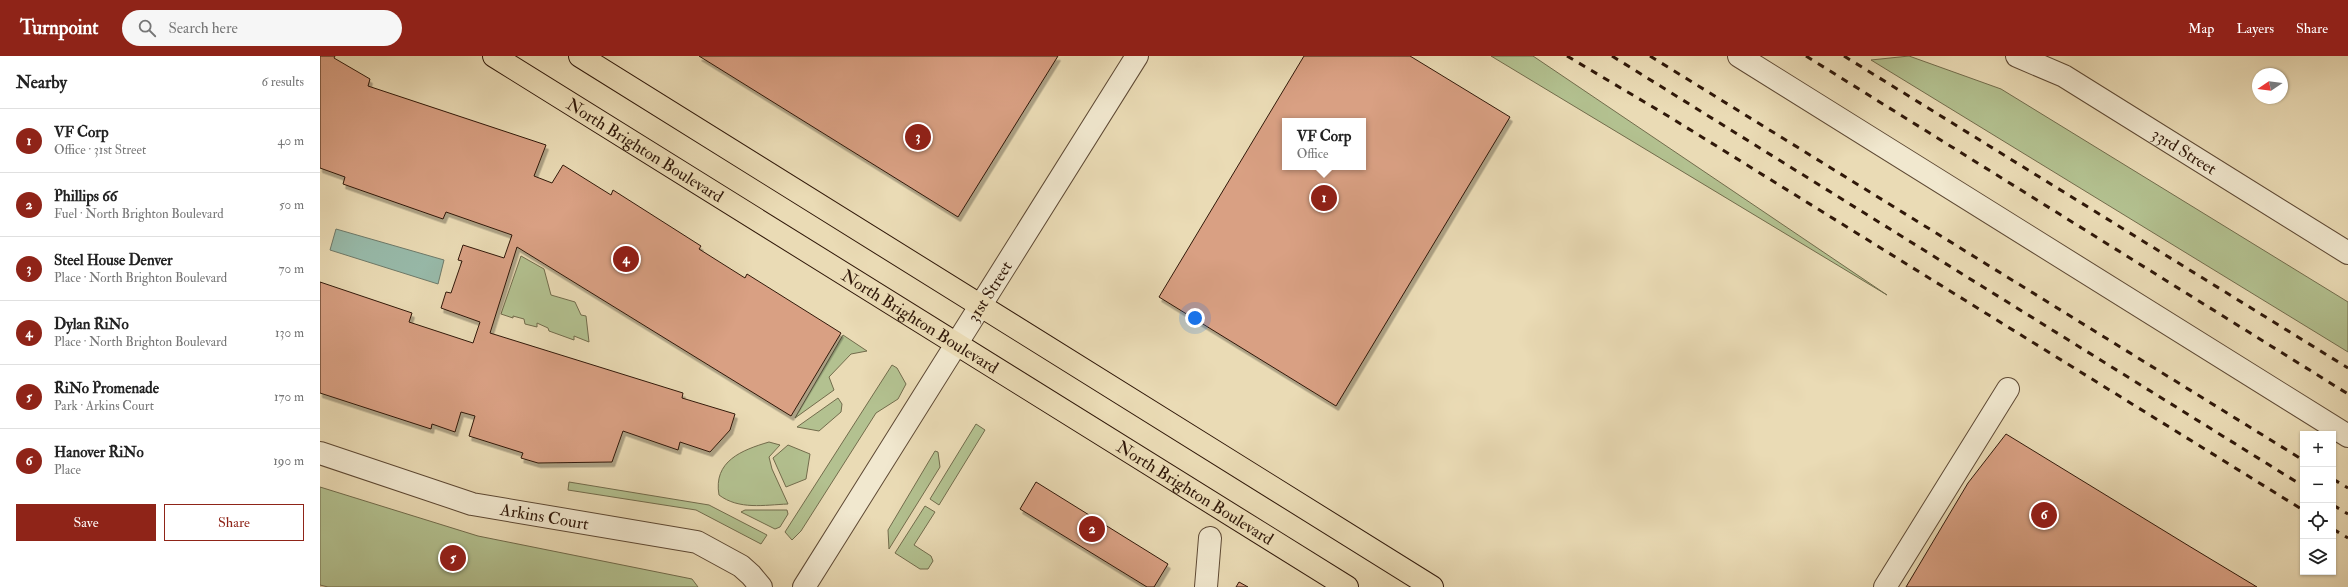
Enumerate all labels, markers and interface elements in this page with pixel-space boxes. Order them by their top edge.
search box [122,10,402,46]
text: Turnpoint [20,16,98,40]
icon: search [136,17,158,39]
text: Search here [168,19,238,38]
text: Map [2188,20,2214,37]
text: Layers [2236,20,2274,37]
text: Share [2296,20,2328,37]
north arrow [2252,68,2288,104]
text: Nearby [16,72,67,93]
text: 6 results [261,74,304,90]
street label: North Brighton Boulevard [562,94,728,208]
popup [1282,118,1366,170]
pin: 3 [905,122,931,152]
text: VF Corp [54,123,109,142]
street label: 33rd Street [2148,123,2221,180]
text: VF Corp [1297,127,1351,146]
text: 1 [27,133,31,149]
text: 40 m [278,133,304,149]
text: Office · 31st Street [54,142,146,158]
text: Office [1297,146,1329,162]
pin: 1 [1311,183,1337,213]
text: Phillips 66 [54,187,117,206]
text: 2 [26,197,32,213]
text: 50 m [279,197,304,213]
text: Fuel · North Brighton Boulevard [54,206,224,222]
pin: 4 [613,244,639,274]
text: Steel House Denver [54,251,173,270]
street label: 31st Street [963,257,1017,326]
text: 3 [27,261,32,277]
text: 70 m [279,261,304,277]
street label: North Brighton Boulevard [838,265,1003,379]
text: Place · North Brighton Boulevard [54,270,227,286]
your location [1185,308,1205,328]
text: Dylan RiNo [54,315,129,334]
text: 4 [25,325,33,341]
text: 130 m [275,325,304,341]
text: Place · North Brighton Boulevard [54,334,227,350]
text: RiNo Promenade [54,379,159,398]
text: 5 [26,389,32,405]
text: 170 m [274,389,304,405]
text: Park · Arkins Court [54,398,154,414]
map controls [2300,431,2336,575]
button: + [2300,431,2336,467]
street label: North Brighton Boulevard [1113,436,1278,550]
text: Hanover RiNo [54,443,144,462]
text: 6 [26,453,32,469]
text: 190 m [273,453,304,469]
text: Place [54,462,81,478]
button: − [2300,467,2336,503]
street label: Arkins Court [498,499,591,535]
pin: 6 [2031,500,2057,530]
button: locate [2300,503,2336,539]
button: Save [16,504,156,541]
button: Share [164,504,304,541]
pin: 2 [1079,514,1105,544]
button: layers [2300,539,2336,575]
pin: 5 [440,543,466,573]

